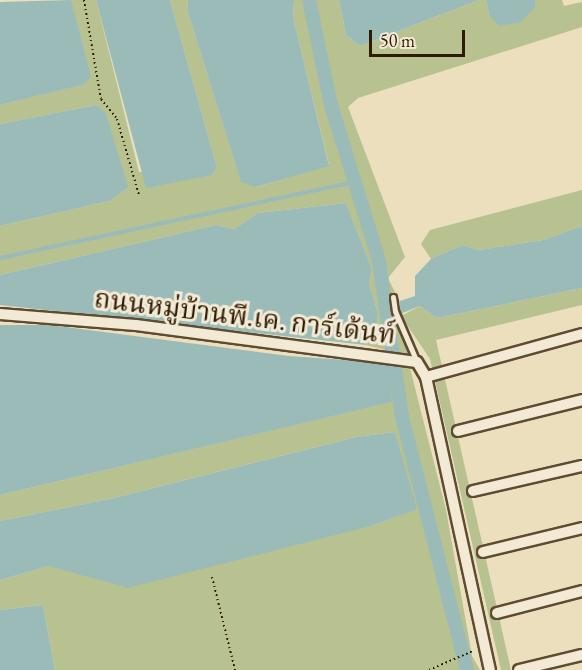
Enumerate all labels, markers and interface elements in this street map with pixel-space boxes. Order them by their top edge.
scale bar [372,18,468,56]
text: 50 m [380,29,415,52]
street label: ถนนหมู่บ้านพี.เค. การ์เด้นท์ [92,281,398,351]

